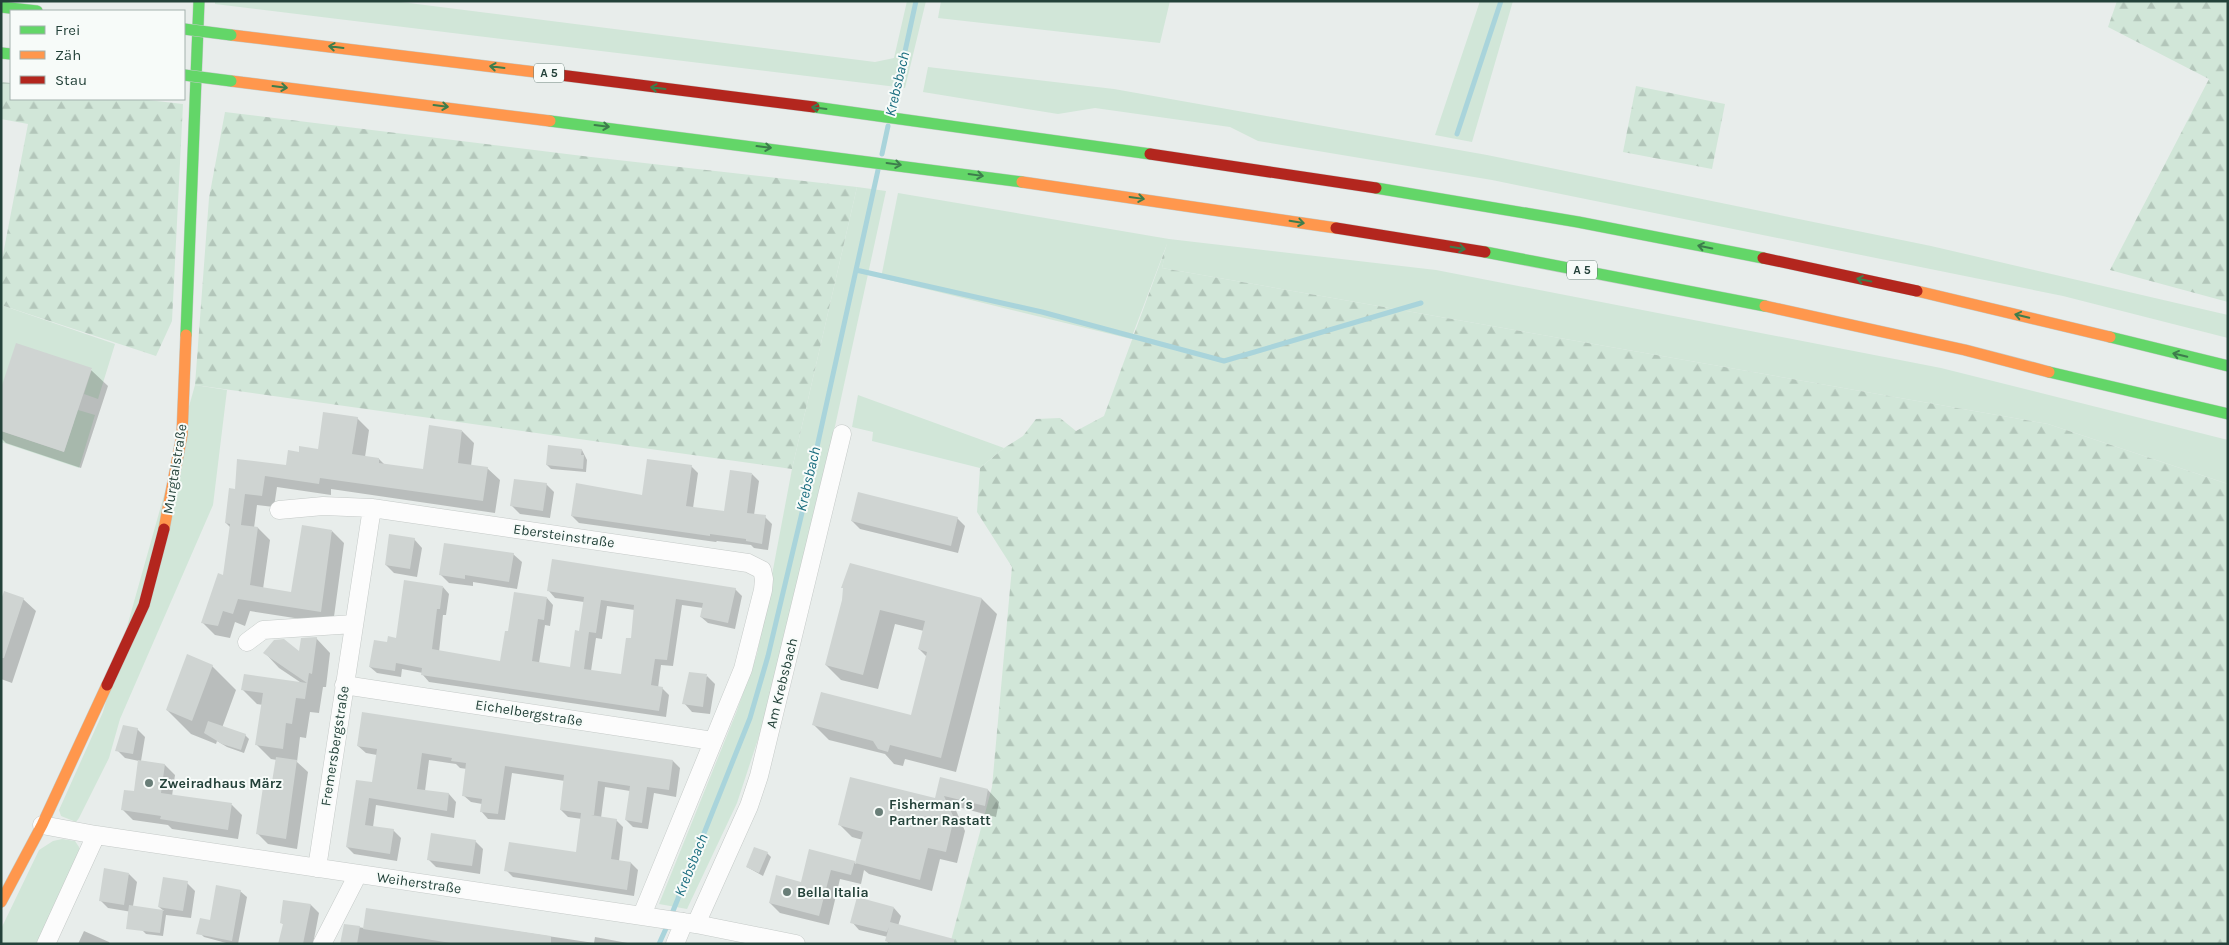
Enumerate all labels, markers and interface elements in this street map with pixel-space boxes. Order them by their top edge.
legend [10,10,185,100]
text: Frei [55,21,80,39]
one-way arrow [328,42,344,52]
text: Zäh [55,46,81,64]
water label: Krebsbach [881,50,913,118]
one-way arrow [489,62,505,72]
road number: A 5 [534,64,564,82]
text: Stau [55,71,87,89]
one-way arrow [271,82,287,92]
one-way arrow [650,82,666,92]
one-way arrow [433,101,449,111]
one-way arrow [812,103,828,113]
one-way arrow [594,121,610,131]
one-way arrow [755,142,771,152]
one-way arrow [885,159,901,169]
one-way arrow [967,170,983,180]
one-way arrow [1128,193,1144,203]
one-way arrow [1289,217,1305,227]
one-way arrow [1697,242,1713,251]
one-way arrow [1449,243,1465,253]
road number: A 5 [1567,260,1597,280]
one-way arrow [1856,275,1872,284]
one-way arrow [2015,311,2031,321]
one-way arrow [2173,350,2189,359]
street label: Murgtalstraße [159,423,191,515]
water label: Krebsbach [792,445,824,513]
street label: Ebersteinstraße [512,520,616,552]
street label: Am Krebsbach [763,636,801,730]
street label: Fremersbergstraße [317,685,353,807]
street label: Eichelbergstraße [474,696,584,730]
place label: Zweiradhaus März [159,775,282,792]
marker: Zweiradhaus März [143,777,155,789]
place label: Fisherman´s Partner Rastatt [889,796,991,829]
marker: Fisherman´s Partner Rastatt [873,806,885,818]
water label: Krebsbach [670,831,712,899]
street label: Weiherstraße [376,869,462,897]
place label: Bella Italia [797,884,869,901]
marker: Bella Italia [781,886,793,898]

